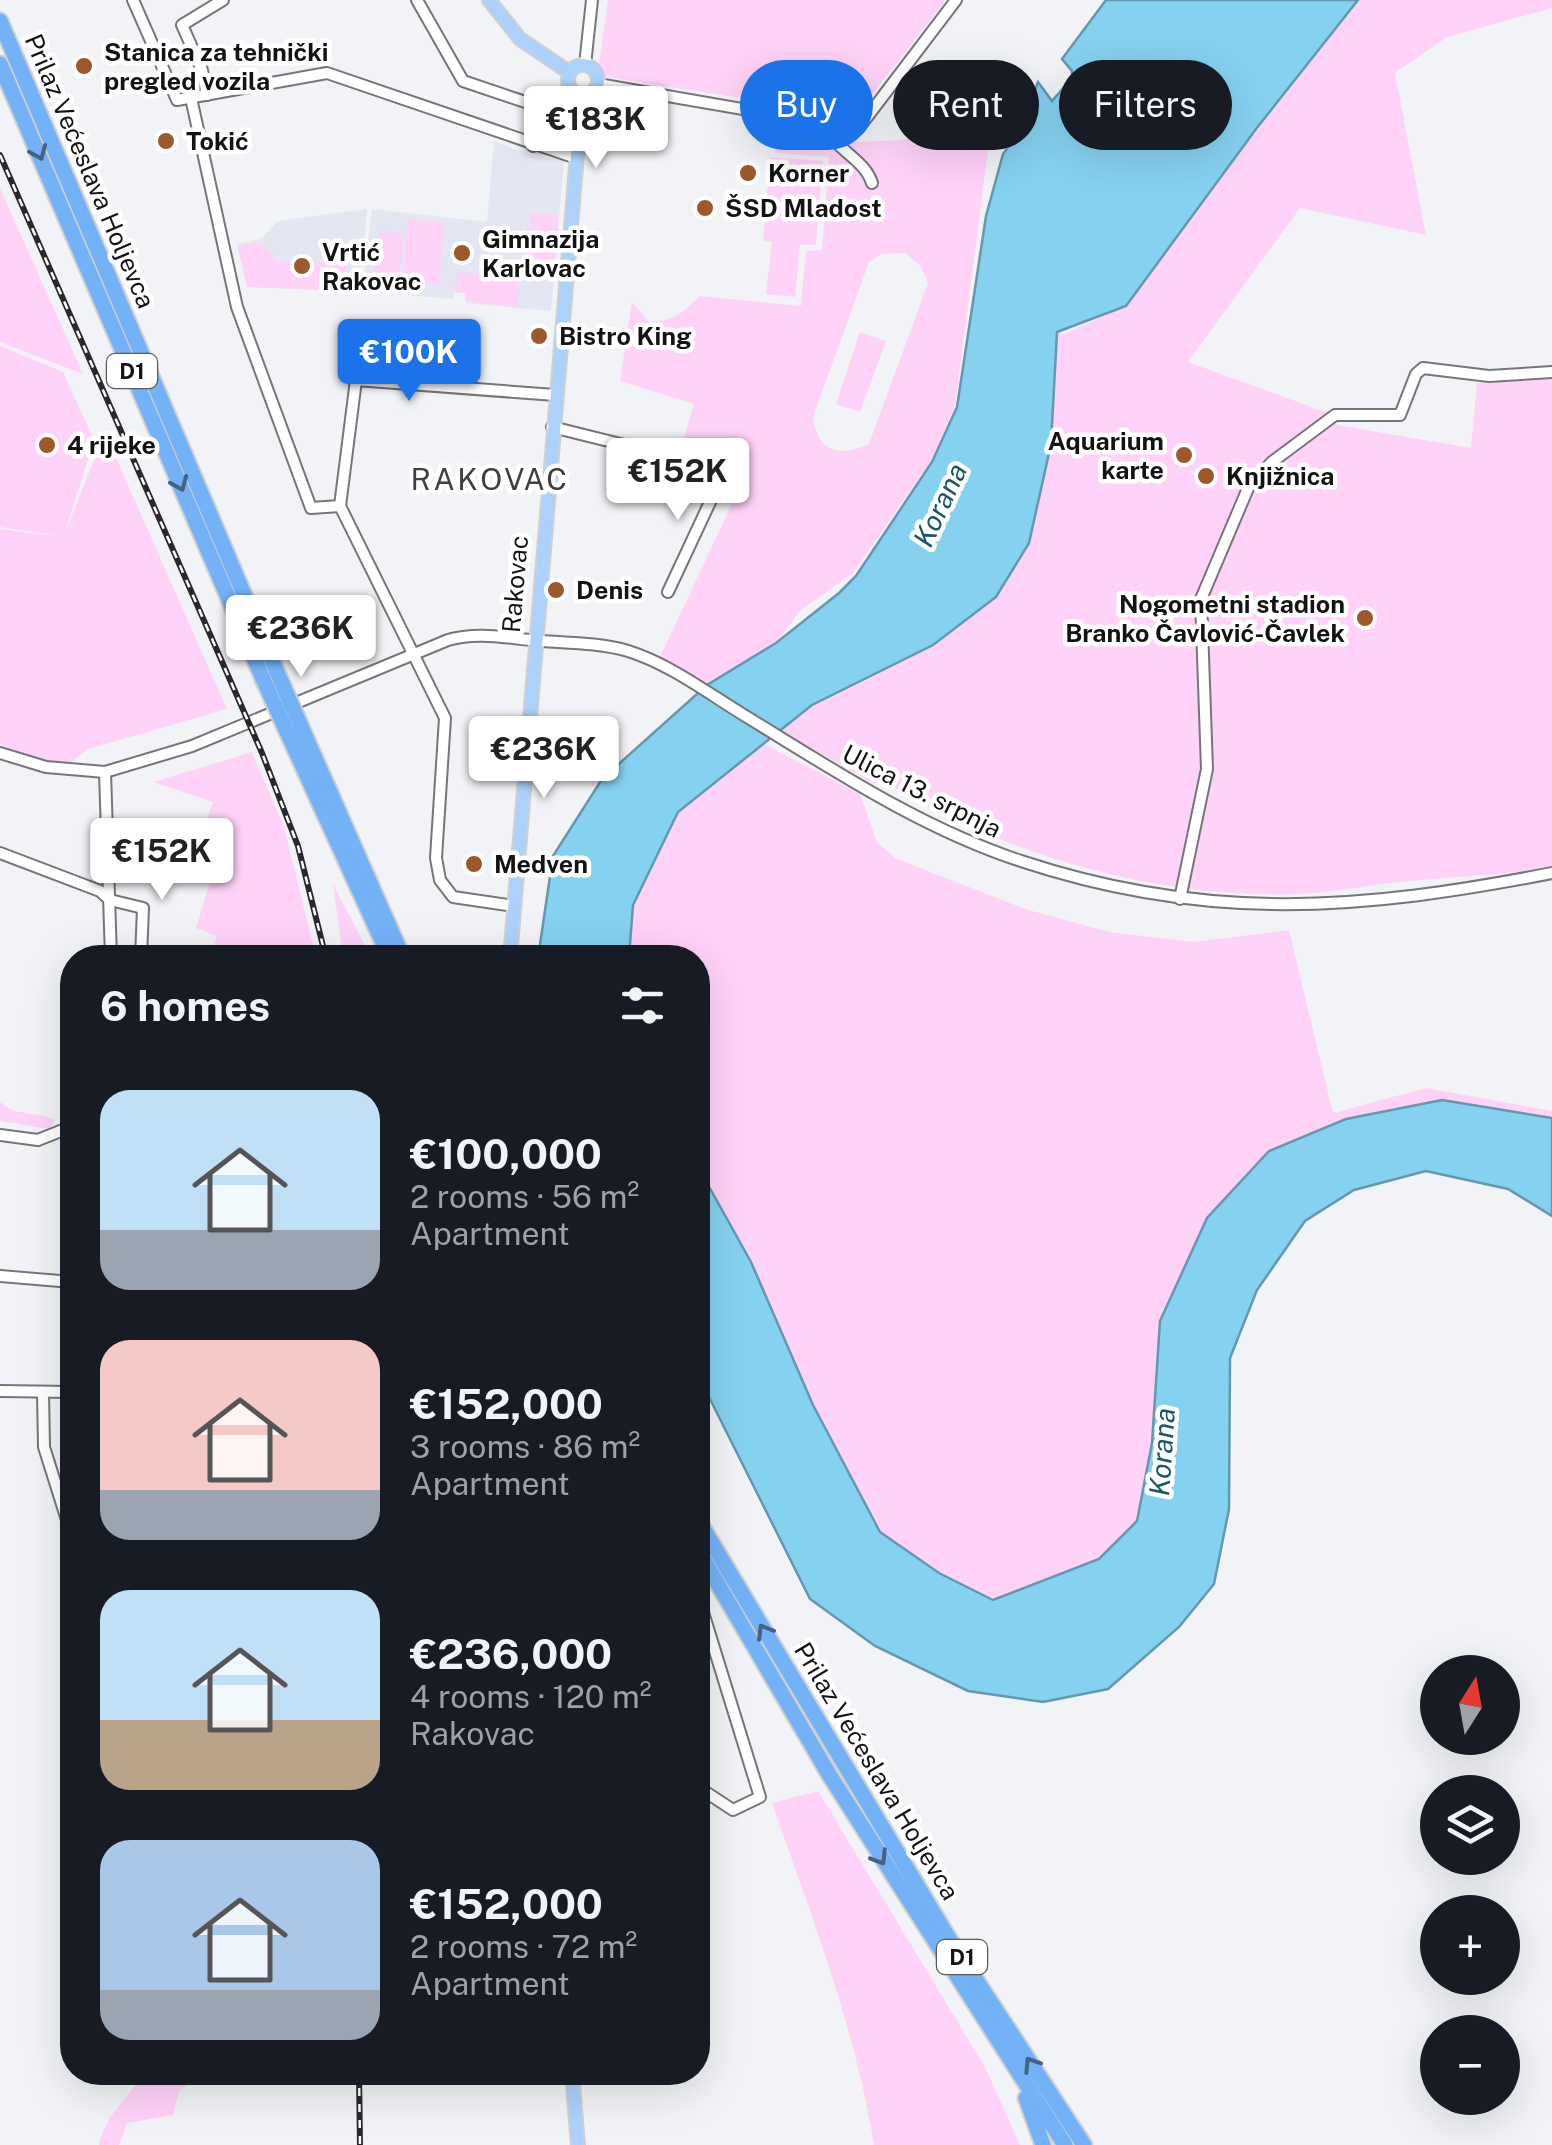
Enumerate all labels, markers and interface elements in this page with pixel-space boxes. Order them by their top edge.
street label: Prilaz Većeslava Holjevca [19,29,161,313]
place label: Stanica za tehnički pregled vozila [104,37,328,96]
marker: Stanica za tehnički pregled vozila [73,55,95,77]
chip: Buy [740,60,873,150]
chip: Rent [893,60,1039,150]
chip: Filters [1059,60,1232,150]
pin: €183K [526,86,666,171]
text: €183K [546,100,646,137]
place label: Tokić [186,126,249,156]
marker: Tokić [155,130,177,152]
one-way arrow [27,143,47,161]
place label: Korner [768,158,849,188]
marker: Korner [737,162,759,184]
place label: ŠSD Mladost [725,193,882,223]
marker: ŠSD Mladost [694,197,716,219]
place label: Gimnazija Karlovac [482,224,599,283]
place label: Vrtić Rakovac [322,237,422,296]
marker: Gimnazija Karlovac [451,242,473,264]
marker: Vrtić Rakovac [291,255,313,277]
pin: €100K [339,319,479,404]
place label: Bistro King [559,321,692,351]
marker: Bistro King [528,325,550,347]
text: €100K [360,333,458,370]
road number: D1 [107,354,157,388]
place label: Aquarium karte [1048,426,1164,485]
place label: 4 rijeke [67,430,156,460]
marker: 4 rijeke [36,434,58,456]
pin: €152K [608,438,748,523]
marker: Aquarium karte [1173,444,1195,466]
text: €152K [628,452,728,489]
water label: Korana [906,458,973,552]
district label: RAKOVAC [411,461,569,497]
place label: Knjižnica [1226,461,1334,491]
marker: Knjižnica [1195,465,1217,487]
one-way arrow [168,474,188,492]
street label: Rakovac [496,534,534,634]
place label: Denis [576,575,643,605]
marker: Denis [545,579,567,601]
place label: Nogometni stadion Branko Čavlović-Čavlek [1065,589,1345,648]
pin: €236K [231,595,371,680]
marker: Nogometni stadion Branko Čavlović-Čavlek [1354,607,1376,629]
text: €236K [248,609,354,646]
pin: €236K [474,716,614,801]
text: €236K [491,730,597,767]
street label: Ulica 13. srpnja [838,738,1006,844]
pin: €152K [92,818,232,903]
text: €152K [112,832,212,869]
place label: Medven [494,849,588,879]
marker: Medven [463,853,485,875]
icon: filters [615,978,670,1033]
text: 6 homes [100,981,270,1030]
text: €100,000 [410,1129,602,1178]
icon: home [180,1130,300,1250]
text: 2 rooms · 56 m² [410,1178,639,1215]
text: Apartment [410,1215,570,1252]
text: €152,000 [410,1379,603,1428]
icon: home [180,1380,300,1500]
water label: Korana [1142,1407,1181,1497]
text: 3 rooms · 86 m² [410,1428,640,1465]
text: Apartment [410,1465,570,1502]
one-way arrow [756,1624,776,1642]
text: €236,000 [410,1629,612,1678]
icon: home [180,1630,300,1750]
street label: Prilaz Većeslava Holjevca [788,1637,966,1905]
north arrow [1420,1655,1520,1755]
map controls [1420,1655,1520,2115]
text: 4 rooms · 120 m² [410,1678,652,1715]
text: Rakovac [410,1715,535,1752]
button: layers [1420,1775,1520,1875]
one-way arrow [868,1847,887,1865]
text: €152,000 [410,1879,603,1928]
icon: home [180,1880,300,2000]
button: + [1420,1895,1520,1995]
text: 2 rooms · 72 m² [410,1928,637,1965]
road number: D1 [937,1940,987,1974]
text: Apartment [410,1965,570,2002]
button: − [1420,2015,1520,2115]
one-way arrow [1024,2056,1043,2074]

